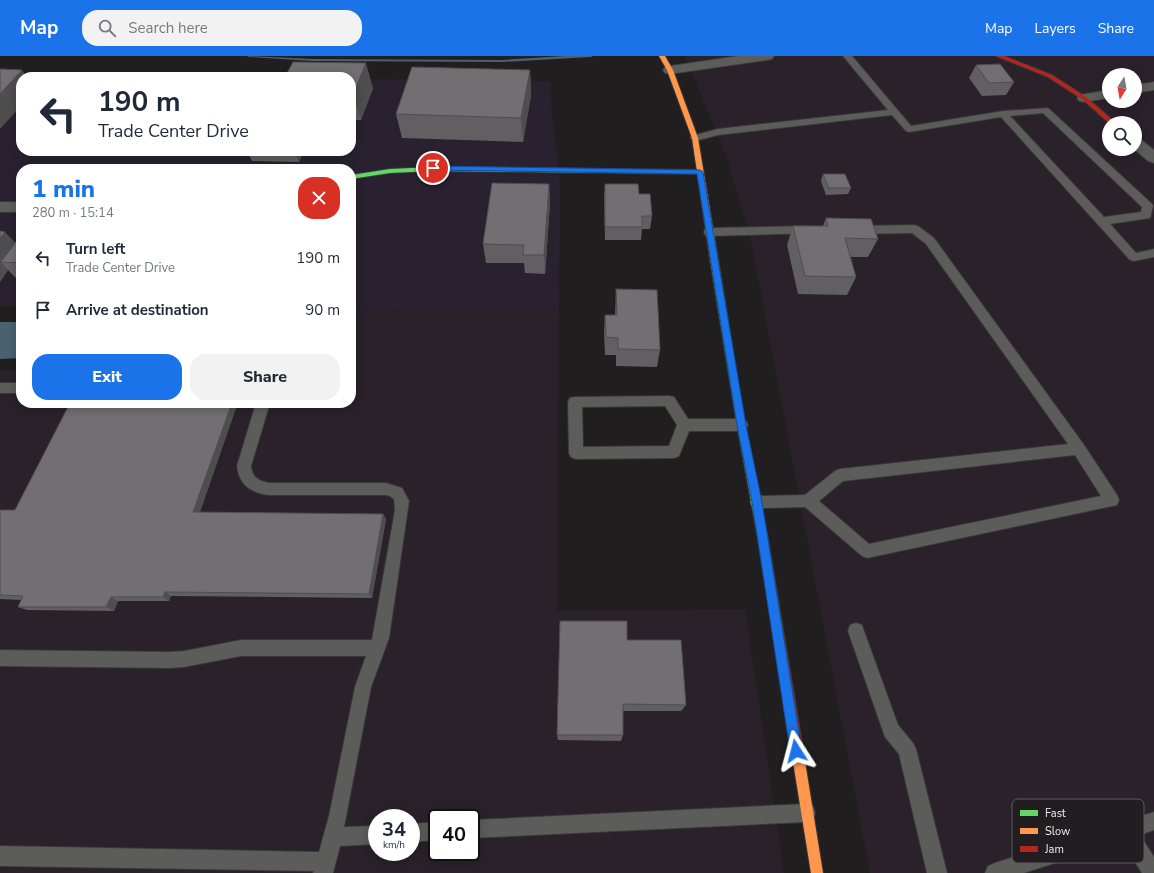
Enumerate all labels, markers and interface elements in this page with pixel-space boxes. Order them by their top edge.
search box [82,10,362,46]
text: Map [20,15,58,41]
icon: search [96,17,118,39]
text: Search here [128,18,208,38]
text: Map [985,19,1012,38]
text: Layers [1034,19,1076,38]
text: Share [1098,19,1134,38]
north arrow [1102,68,1142,108]
map controls [1102,68,1142,156]
text: 190 m [98,83,181,121]
icon: left [32,88,84,140]
button: search [1102,116,1142,156]
text: Trade Center Drive [98,119,249,143]
pin [416,151,450,185]
icon: arrive [422,157,444,179]
text: 1 min [32,173,95,205]
button: close [298,177,340,219]
text: 280 m · 15:14 [32,204,114,222]
text: Turn left [66,239,125,259]
icon: left [32,247,54,269]
text: 190 m [296,248,340,268]
text: Trade Center Drive [66,259,175,277]
icon: arrive [32,299,54,321]
text: Arrive at destination [66,300,209,320]
text: 90 m [305,300,340,320]
button: Exit [32,354,182,400]
button: Share [190,354,340,400]
position arrow [775,730,817,772]
legend [1012,799,1144,863]
text: Fast [1045,806,1066,821]
speed limit sign: 40 [428,809,480,861]
text: 34 [382,816,406,843]
text: Slow [1045,824,1070,839]
text: km/h [383,838,405,852]
text: Jam [1044,842,1064,857]

